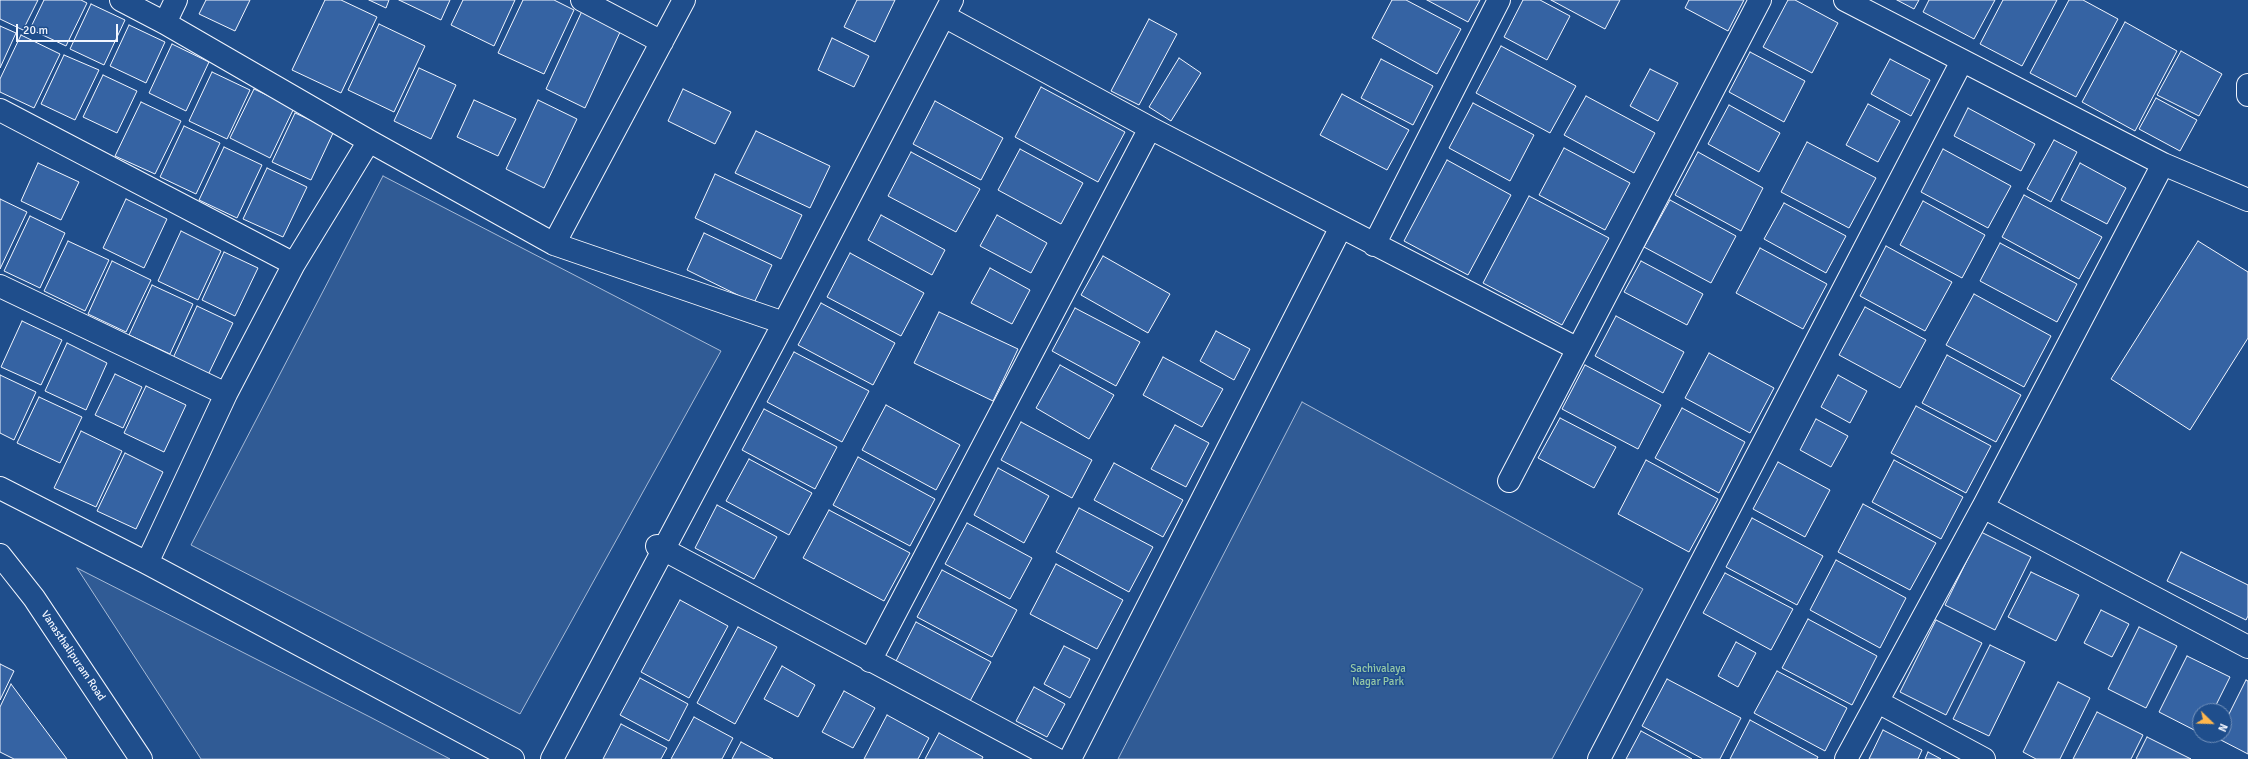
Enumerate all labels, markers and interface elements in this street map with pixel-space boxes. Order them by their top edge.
scale bar [18,16,120,42]
text: 20 m [23,23,48,38]
street label: Vanasthalipuram Road [38,609,108,703]
park label: Sachivalaya Nagar Park [1350,662,1406,688]
north arrow [2192,703,2232,743]
text: N [2215,721,2230,734]

